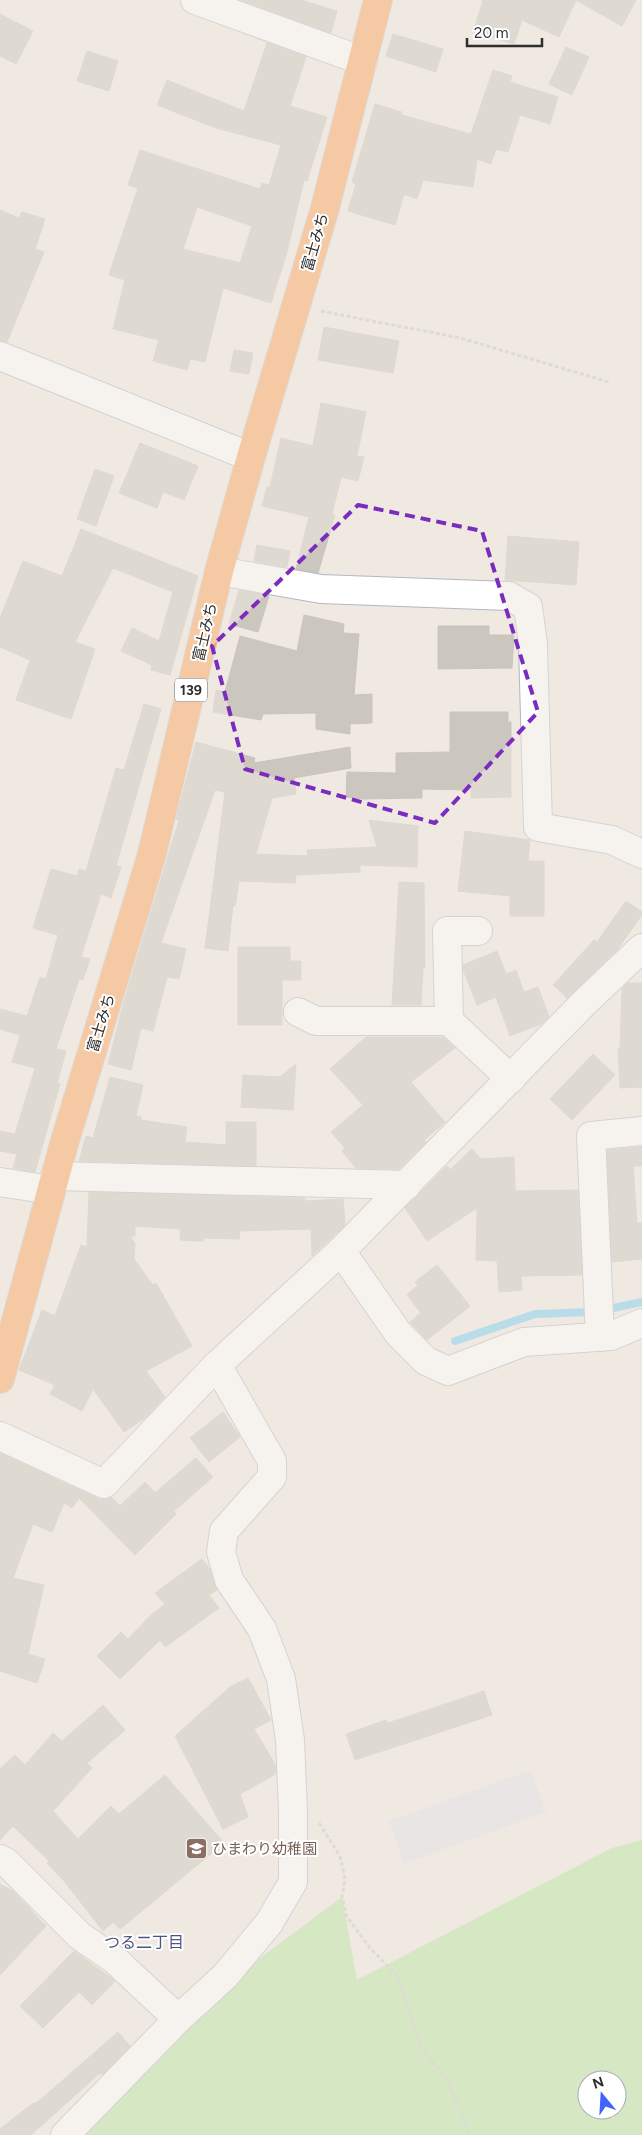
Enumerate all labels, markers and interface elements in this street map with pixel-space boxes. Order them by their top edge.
scale bar [467,15,542,47]
text: 20 m [474,24,508,42]
street label: 富士みち [298,211,332,273]
street label: 富士みち [189,601,221,663]
road number: 139 [175,678,207,702]
street label: 富士みち [84,992,118,1054]
school or university icon: ひまわり幼稚園 [184,1837,208,1861]
place label: ひまわり幼稚園 [212,1840,317,1858]
district label: つる二丁目 [104,1933,184,1952]
north arrow [577,2070,627,2120]
text: N [590,2073,606,2093]

